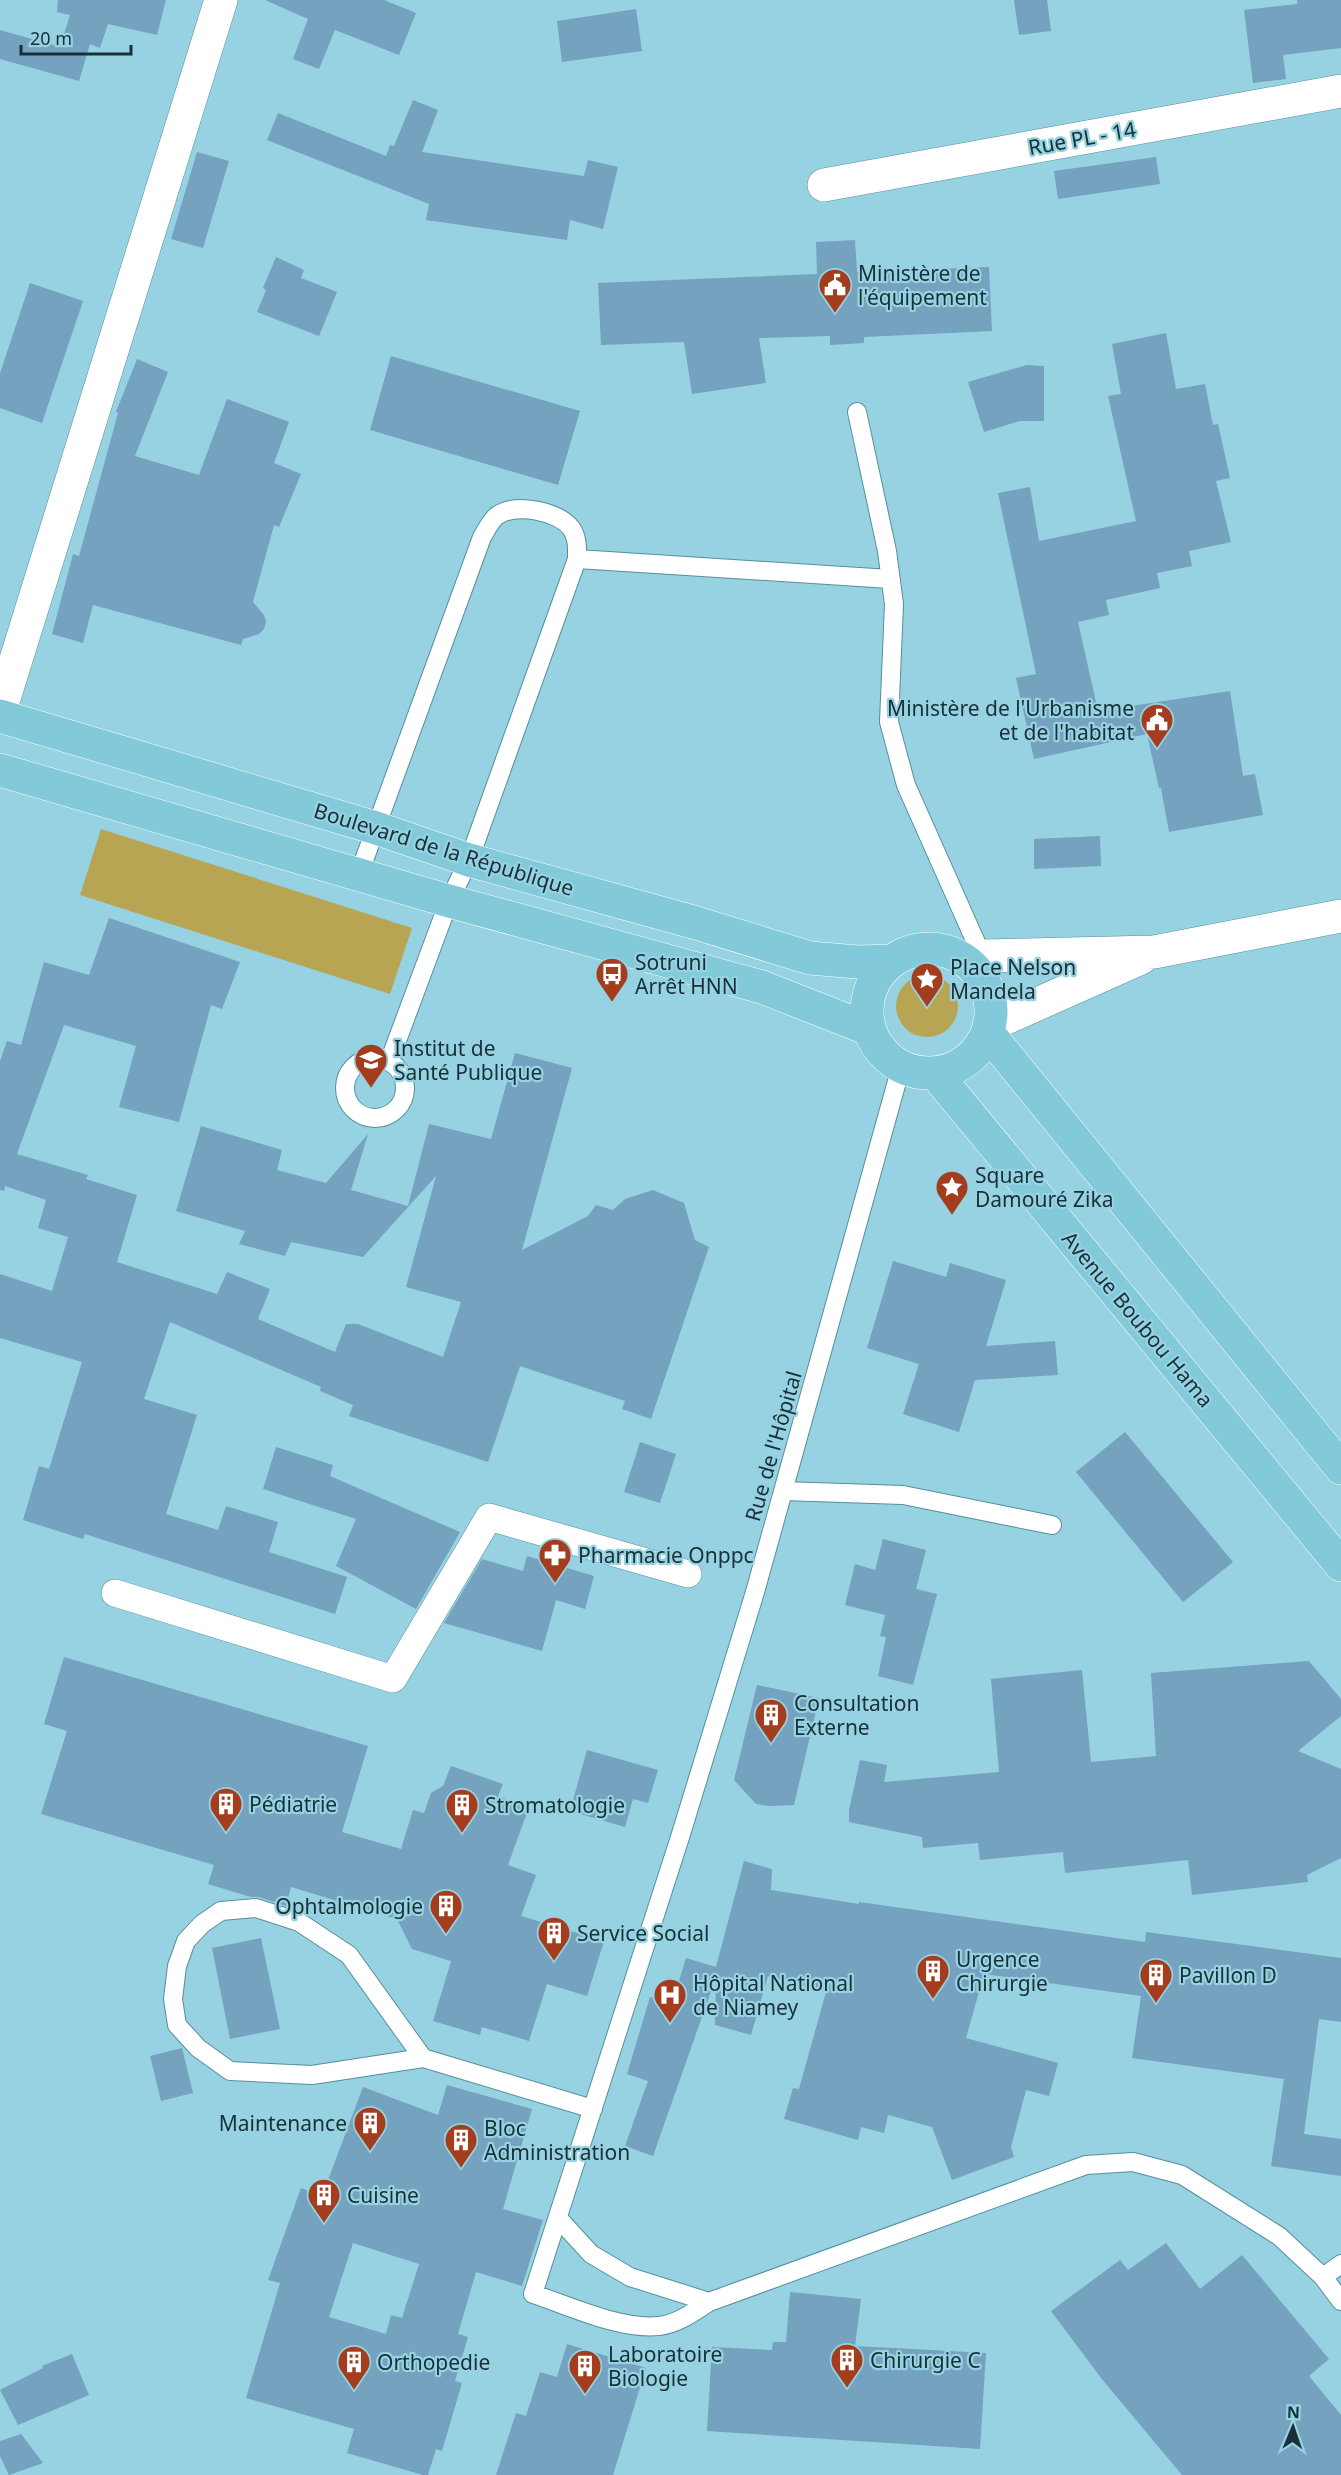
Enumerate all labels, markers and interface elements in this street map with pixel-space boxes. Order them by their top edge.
scale bar [21,18,130,56]
text: 20 m [30,26,72,50]
street label: Rue PL - 14 [1026,115,1138,161]
place label: Ministère de l'équipement [858,259,987,311]
public building icon: Ministère de l'équipement [817,267,853,314]
place label: Ministère de l'Urbanisme et de l'habitat [887,694,1134,746]
public building icon: Ministère de l'Urbanisme et de l'habitat [1139,702,1175,749]
street label: Boulevard de la République [311,796,577,902]
place label: Sotruni Arrêt HNN [635,948,738,1000]
place label: Place Nelson Mandela [950,953,1076,1005]
bus stop icon: Sotruni Arrêt HNN [594,956,630,1003]
place icon: Place Nelson Mandela [909,961,945,1008]
place label: Institut de Santé Publique [394,1034,542,1086]
school or university icon: Institut de Santé Publique [353,1042,389,1089]
place label: Square Damouré Zika [975,1161,1113,1213]
place icon: Square Damouré Zika [934,1169,970,1216]
street label: Avenue Boubou Hama [1056,1225,1220,1413]
street label: Rue de l'Hôpital [738,1368,808,1524]
pharmacy icon: Pharmacie Onppc [537,1537,573,1584]
place label: Pharmacie Onppc [578,1541,754,1569]
place label: Consultation Externe [794,1689,919,1741]
building icon: Consultation Externe [753,1697,789,1744]
building icon: Pédiatrie [208,1786,244,1833]
building icon: Stromatologie [444,1787,480,1834]
place label: Pédiatrie [249,1790,337,1818]
place label: Stromatologie [485,1791,625,1819]
building icon: Ophtalmologie [428,1888,464,1935]
place label: Ophtalmologie [275,1892,423,1920]
building icon: Service Social [536,1915,572,1962]
place label: Service Social [577,1919,709,1947]
place label: Urgence Chirurgie [956,1945,1048,1997]
building icon: Urgence Chirurgie [915,1953,951,2000]
building icon: Pavillon D [1138,1957,1174,2004]
place label: Pavillon D [1179,1961,1277,1989]
place label: Hôpital National de Niamey [693,1969,853,2021]
hospital icon: Hôpital National de Niamey [652,1977,688,2024]
building icon: Maintenance [352,2105,388,2152]
place label: Maintenance [219,2109,347,2137]
place label: Bloc Administration [484,2114,630,2166]
building icon: Bloc Administration [443,2122,479,2169]
building icon: Cuisine [306,2177,342,2224]
place label: Cuisine [347,2181,419,2209]
place label: Laboratoire Biologie [608,2340,722,2392]
building icon: Chirurgie C [829,2342,865,2389]
building icon: Orthopedie [336,2344,372,2391]
place label: Chirurgie C [870,2346,981,2374]
place label: Orthopedie [377,2348,490,2376]
building icon: Laboratoire Biologie [567,2348,603,2395]
north arrow [1263,2397,1323,2457]
text: N [1287,2401,1300,2423]

